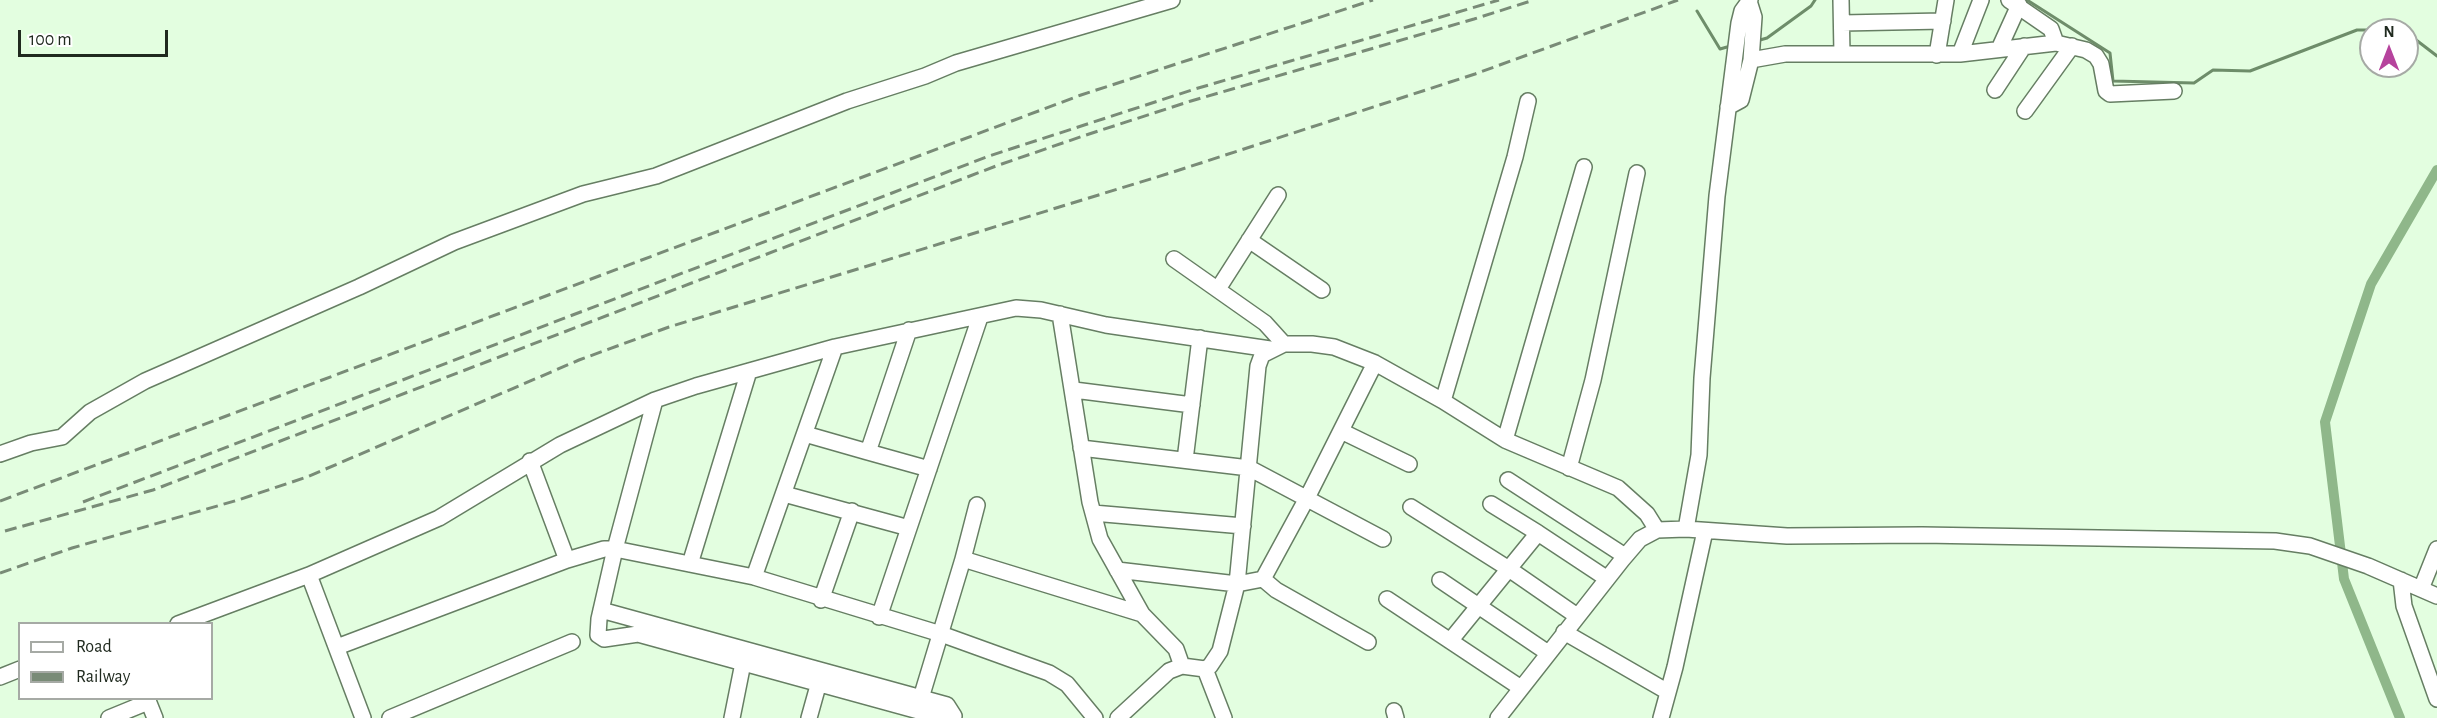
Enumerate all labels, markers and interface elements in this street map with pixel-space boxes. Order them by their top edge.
scale bar [21,18,171,56]
north arrow [2359,18,2419,78]
text: N [2383,24,2395,40]
text: 100 m [29,31,72,49]
legend [18,622,213,700]
text: Road [76,638,112,656]
text: Railway [76,668,130,686]

